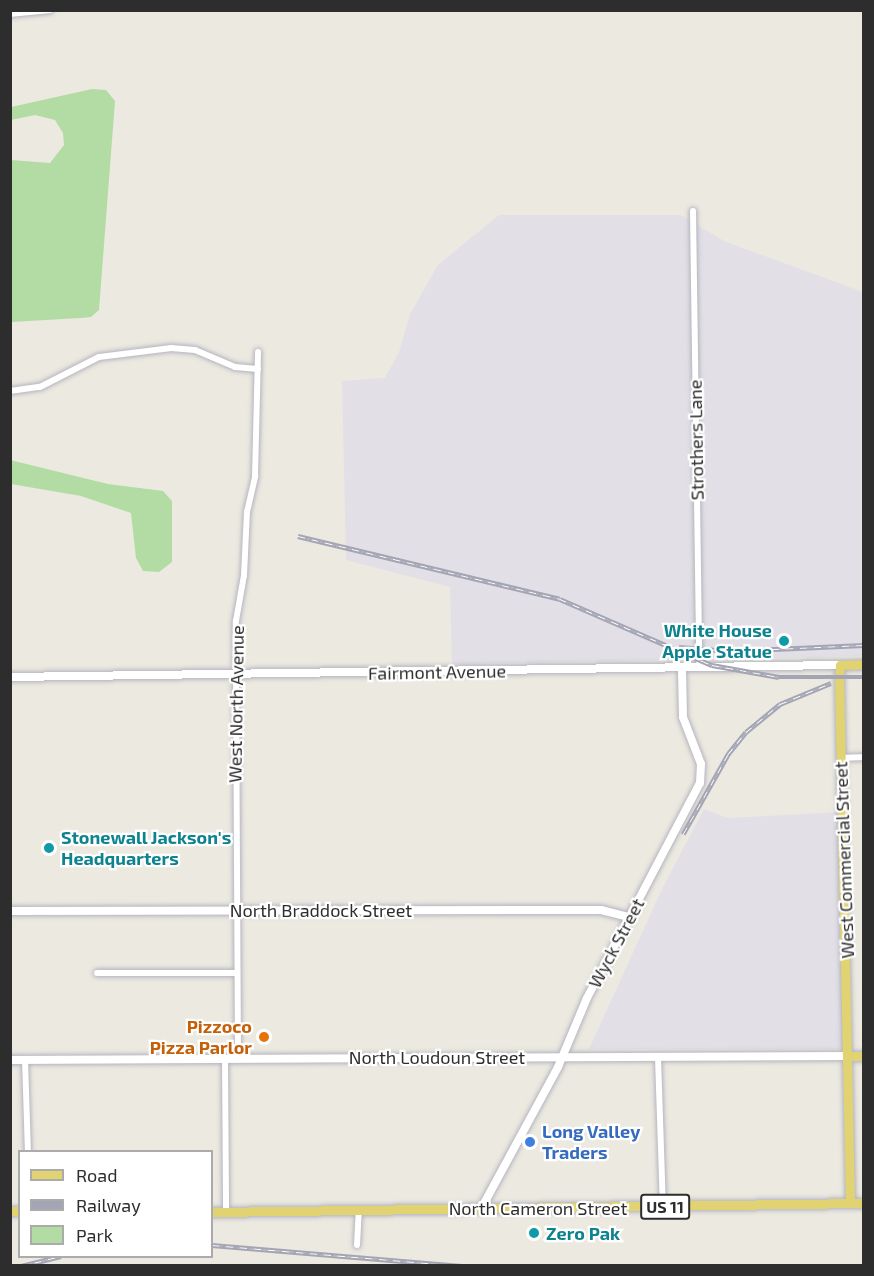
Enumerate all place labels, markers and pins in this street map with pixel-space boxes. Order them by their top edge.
place label: White House Apple Statue [662,620,772,662]
marker: White House Apple Statue [777,634,791,648]
place label: Stonewall Jackson's Headquarters [61,827,232,870]
marker: Stonewall Jackson's Headquarters [42,841,56,855]
place label: Pizzoco Pizza Parlor [150,1016,252,1058]
marker: Pizzoco Pizza Parlor [257,1030,271,1044]
place label: Long Valley Traders [542,1121,641,1164]
marker: Long Valley Traders [523,1135,537,1149]
place label: Zero Pak [546,1222,620,1244]
marker: Zero Pak [527,1226,541,1240]

